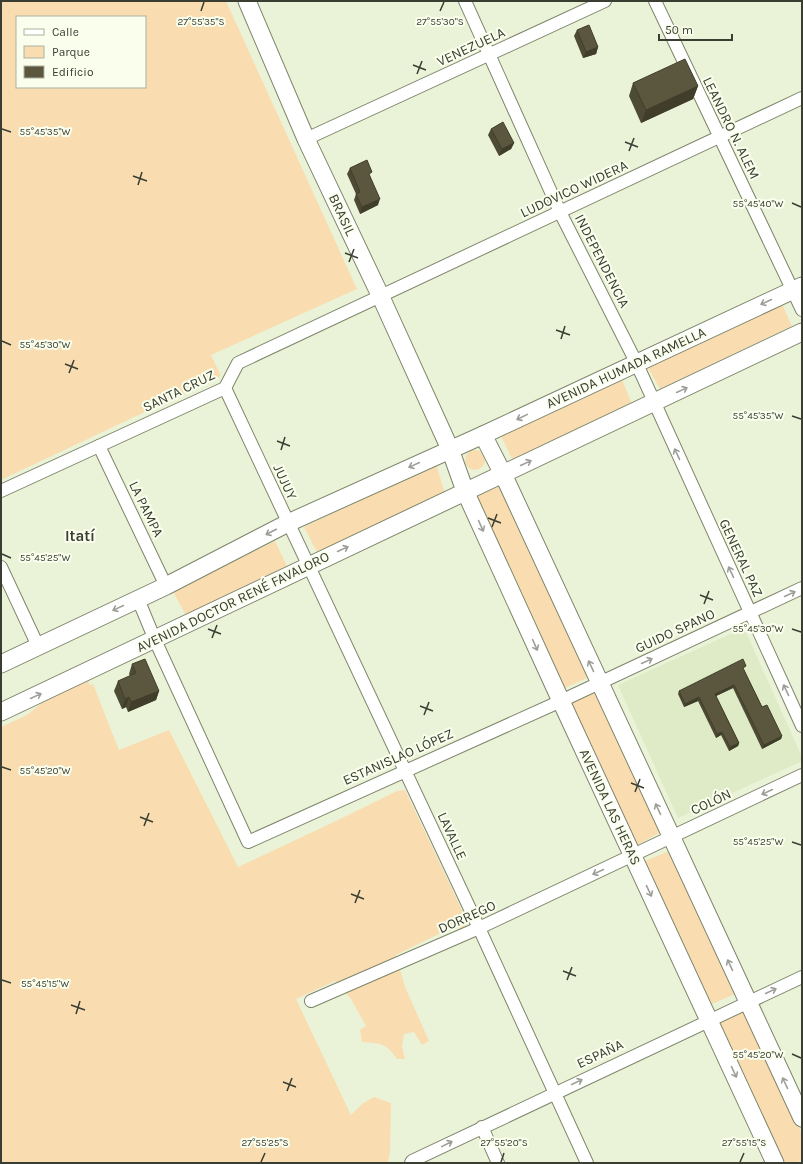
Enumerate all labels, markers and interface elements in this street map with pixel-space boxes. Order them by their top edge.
legend [16,16,146,88]
text: 27°55'35"S [177,16,225,28]
text: 27°55'30"S [416,16,464,28]
scale bar [659,16,732,42]
text: 50 m [665,23,693,37]
street label: VENEZUELA [434,24,508,70]
text: Calle [52,25,79,39]
text: Parque [52,45,90,59]
text: Edificio [52,65,93,79]
street label: LEANDRO N. ALEM [699,74,763,182]
text: 55°45'35"W [20,126,70,138]
street label: LUDOVICO WIDERA [517,157,631,221]
street label: BRASIL [325,191,359,239]
text: 55°45'40"W [733,198,783,210]
street label: INDEPENDENCIA [571,211,633,311]
one-way arrow [761,299,773,306]
street label: AVENIDA HUMADA RAMELLA [544,324,708,412]
text: 55°45'30"W [19,339,71,351]
street label: SANTA CRUZ [140,366,218,416]
one-way arrow [675,385,687,393]
text: 55°45'35"W [733,410,783,422]
one-way arrow [516,414,528,421]
one-way arrow [673,448,680,460]
one-way arrow [520,459,532,466]
street label: JUJUY [269,462,301,503]
one-way arrow [409,462,421,469]
street label: LA PAMPA [125,478,167,540]
street label: GENERAL PAZ [715,516,767,600]
one-way arrow [478,520,485,532]
district label: Itatí [65,527,96,545]
one-way arrow [265,529,277,536]
one-way arrow [337,545,349,552]
street label: AVENIDA DOCTOR RENÉ FAVALORO [133,547,332,656]
text: 55°45'25"W [20,552,70,564]
one-way arrow [727,566,734,578]
one-way arrow [784,590,796,597]
one-way arrow [113,605,125,612]
street label: GUIDO SPANO [632,605,718,657]
text: 55°45'30"W [732,623,784,635]
one-way arrow [532,638,539,650]
one-way arrow [640,657,652,664]
one-way arrow [587,660,594,672]
one-way arrow [782,685,789,697]
one-way arrow [30,692,42,699]
street label: ESTANISLAO LÓPEZ [340,725,456,789]
street label: AVENIDA LAS HERAS [576,746,644,868]
text: 55°45'20"W [20,765,71,777]
street label: COLÓN [688,785,734,819]
one-way arrow [761,789,773,796]
one-way arrow [654,803,661,815]
street label: LAVALLE [434,809,470,863]
text: 55°45'25"W [733,836,783,848]
one-way arrow [592,869,604,876]
one-way arrow [646,885,653,897]
street label: DORREGO [436,897,498,937]
one-way arrow [726,959,733,971]
text: 55°45'15"W [21,978,69,990]
one-way arrow [765,987,777,994]
street label: ESPAÑA [574,1036,626,1072]
text: 55°45'20"W [733,1049,784,1061]
one-way arrow [730,1066,738,1078]
one-way arrow [781,1077,788,1089]
one-way arrow [571,1078,583,1085]
text: 27°55'25"S [241,1137,289,1149]
text: 27°55'20"S [480,1137,528,1149]
text: 27°55'15"S [722,1137,766,1149]
one-way arrow [441,1140,453,1147]

